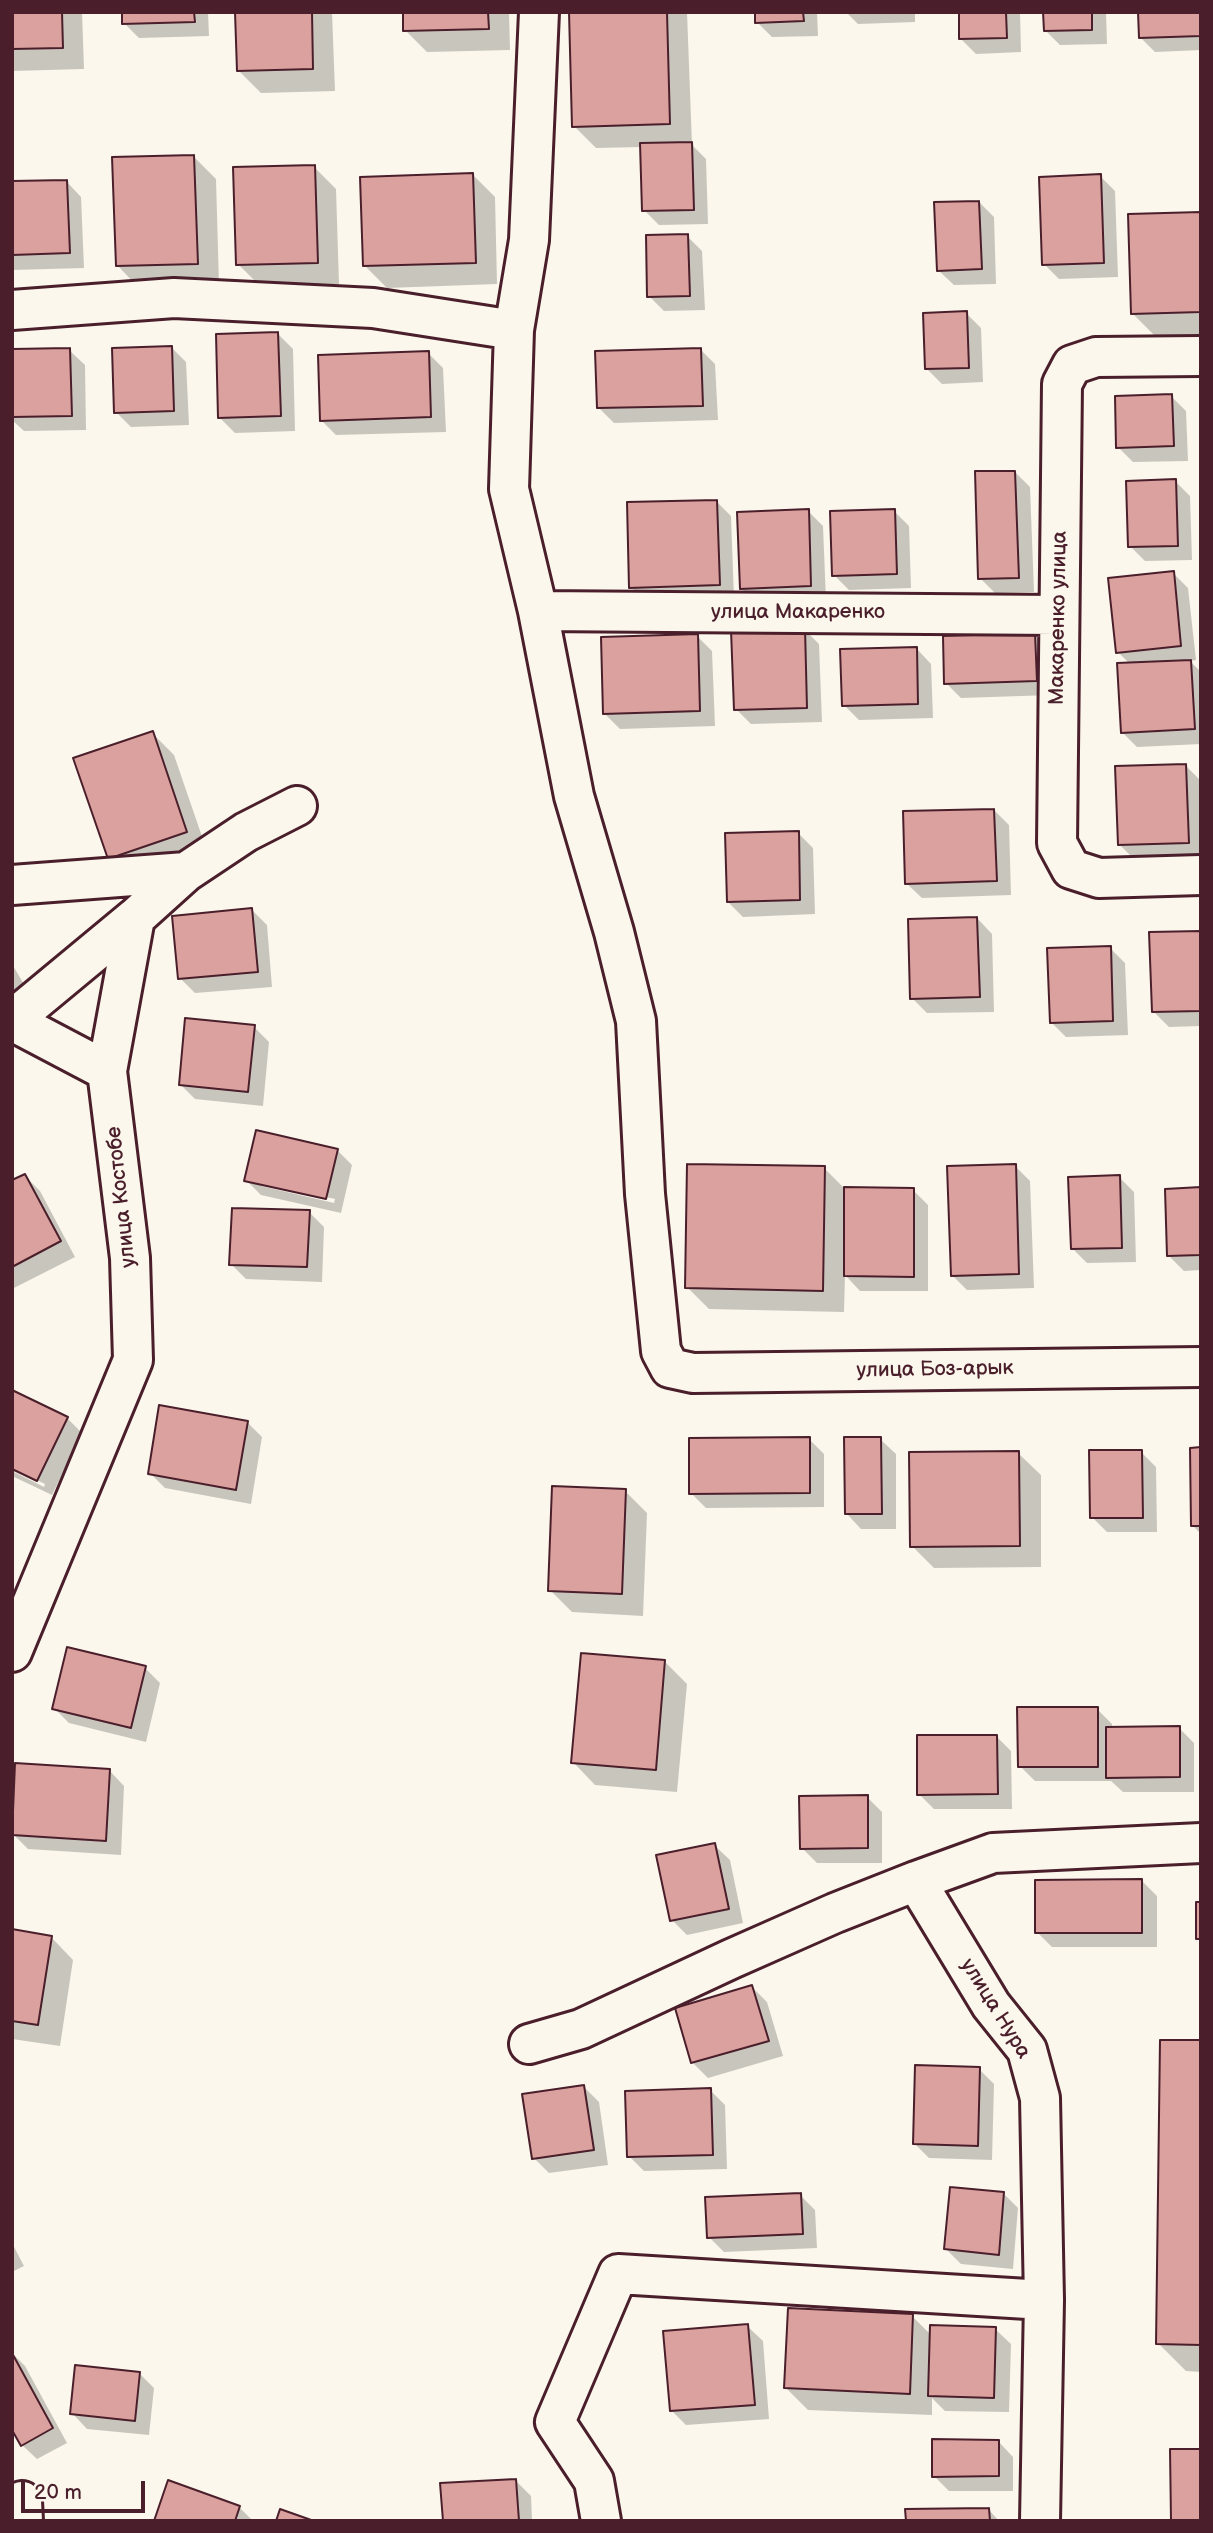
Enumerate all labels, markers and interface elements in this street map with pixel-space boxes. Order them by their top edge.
street label: Макаренко улица [1045,531,1073,705]
street label: улица Макаренко [711,600,885,626]
street label: улица Костобе [102,1125,142,1269]
street label: улица Боз-арык [856,1356,1014,1384]
street label: улица Нура [954,1954,1036,2064]
scale bar [24,2466,149,2510]
text: 20 m [34,2480,82,2505]

